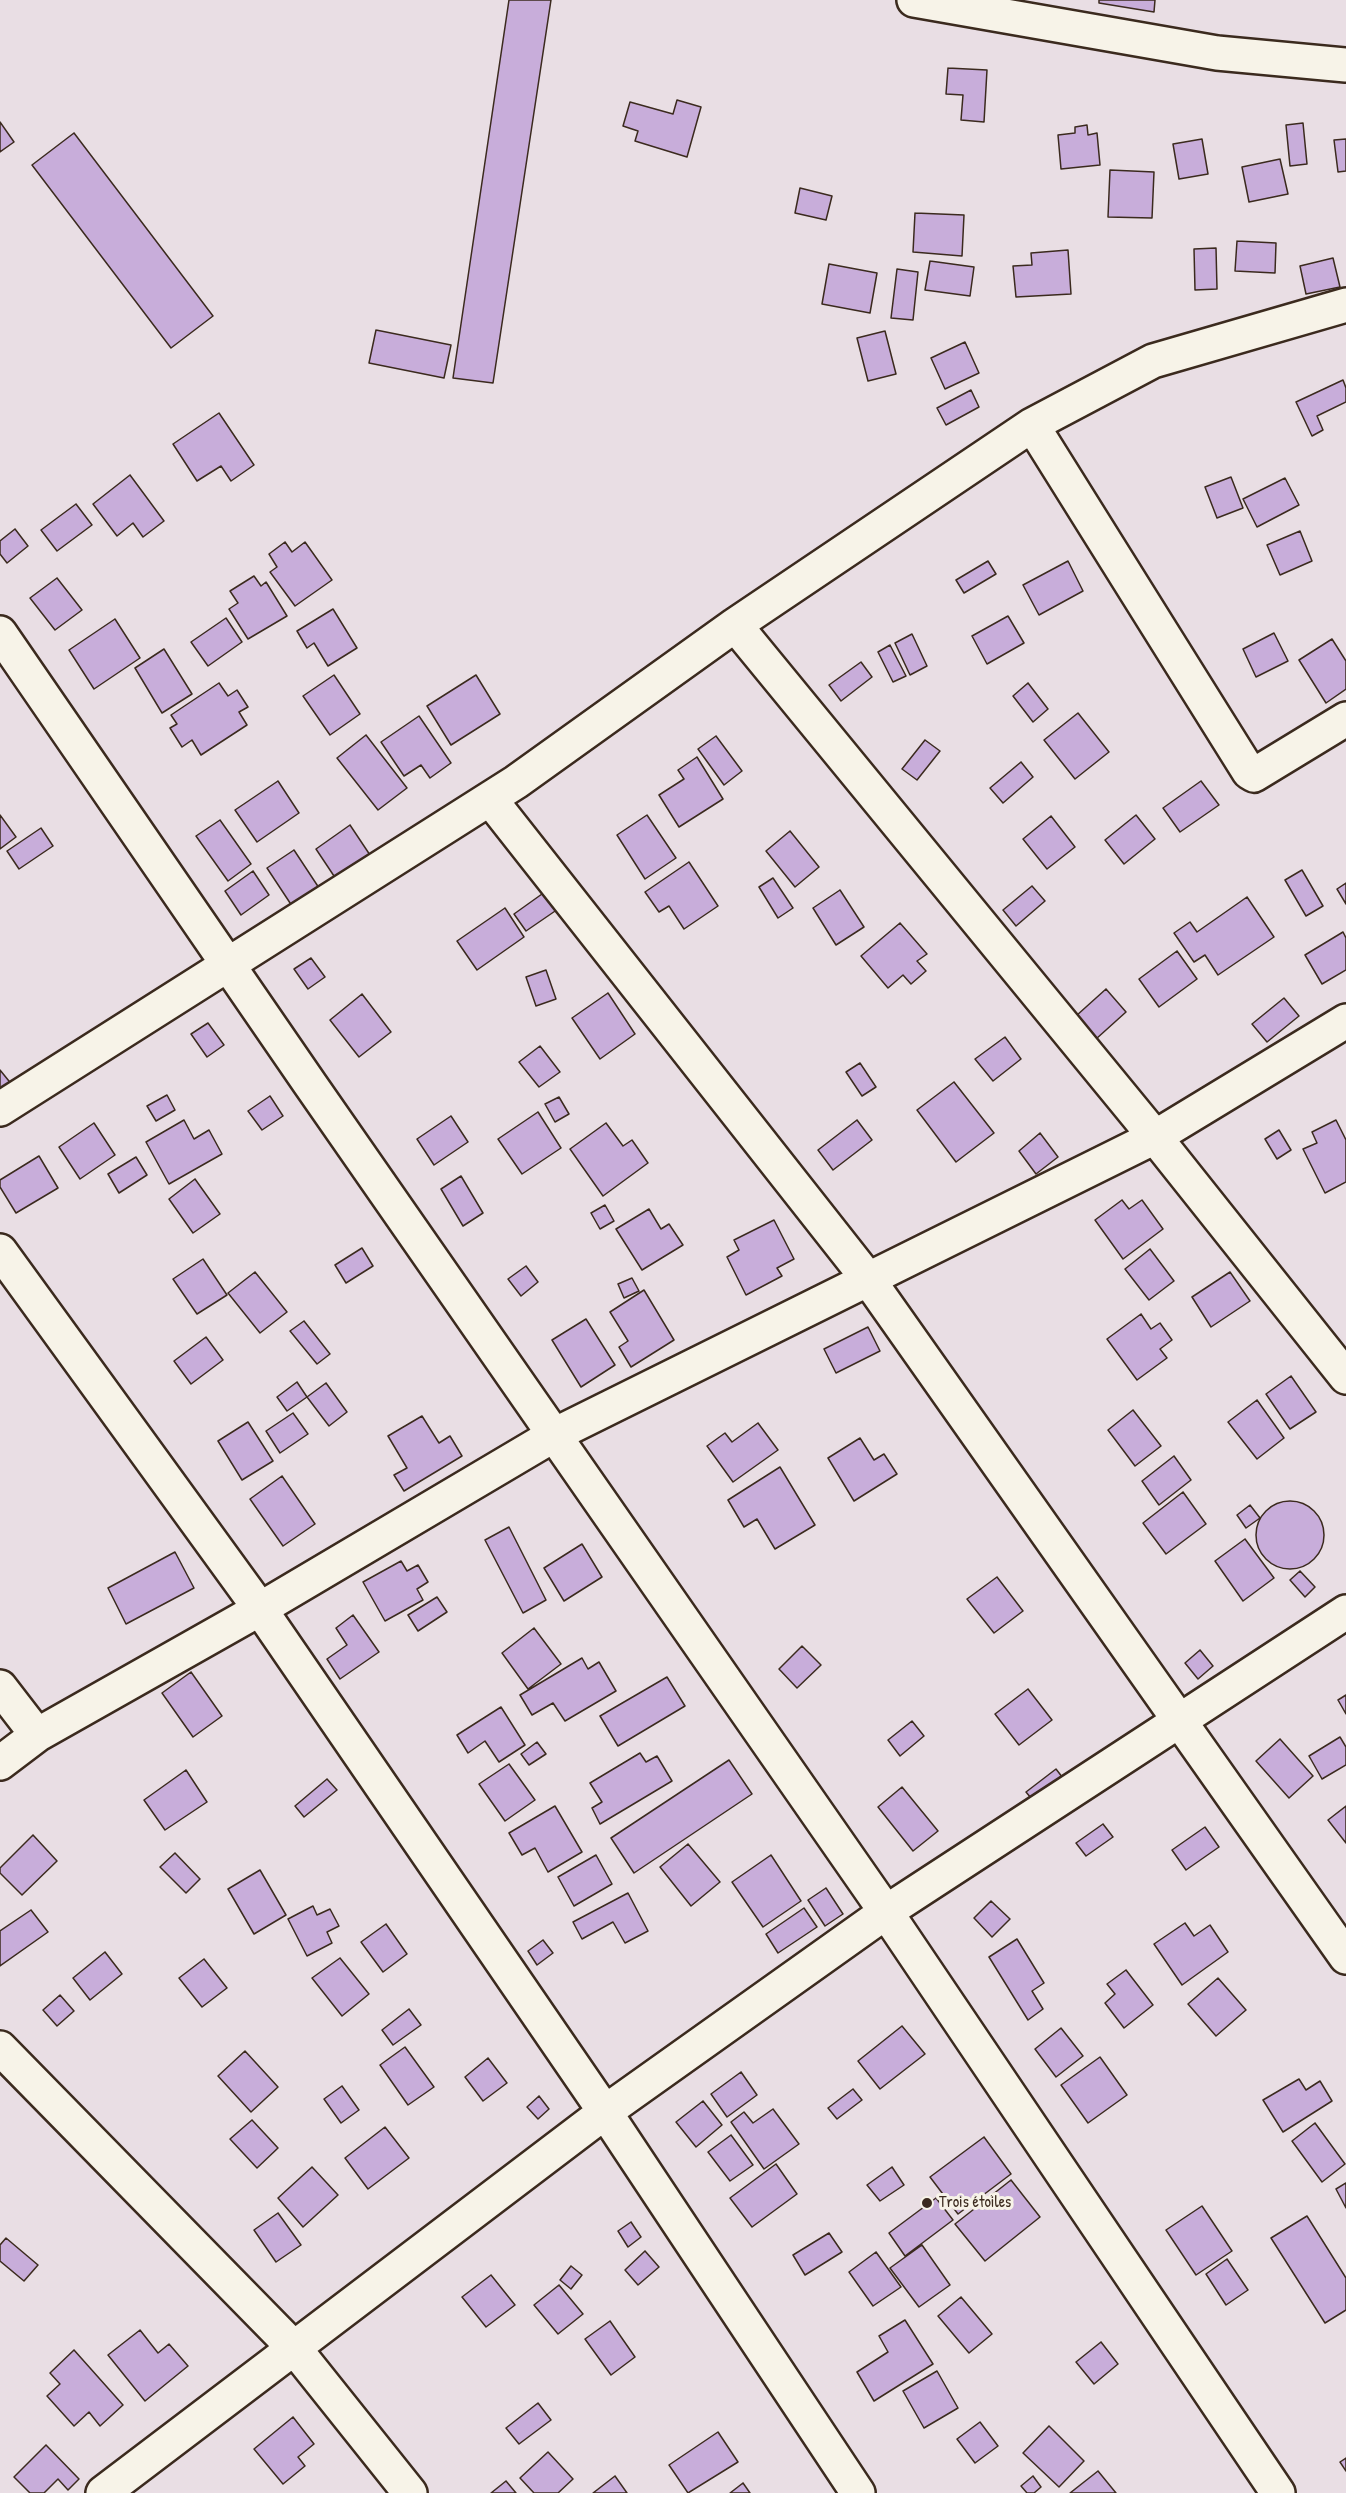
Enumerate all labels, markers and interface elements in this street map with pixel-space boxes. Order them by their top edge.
place label: Trois étoiles [939,2193,1011,2213]
marker: Trois étoiles [920,2196,934,2210]

